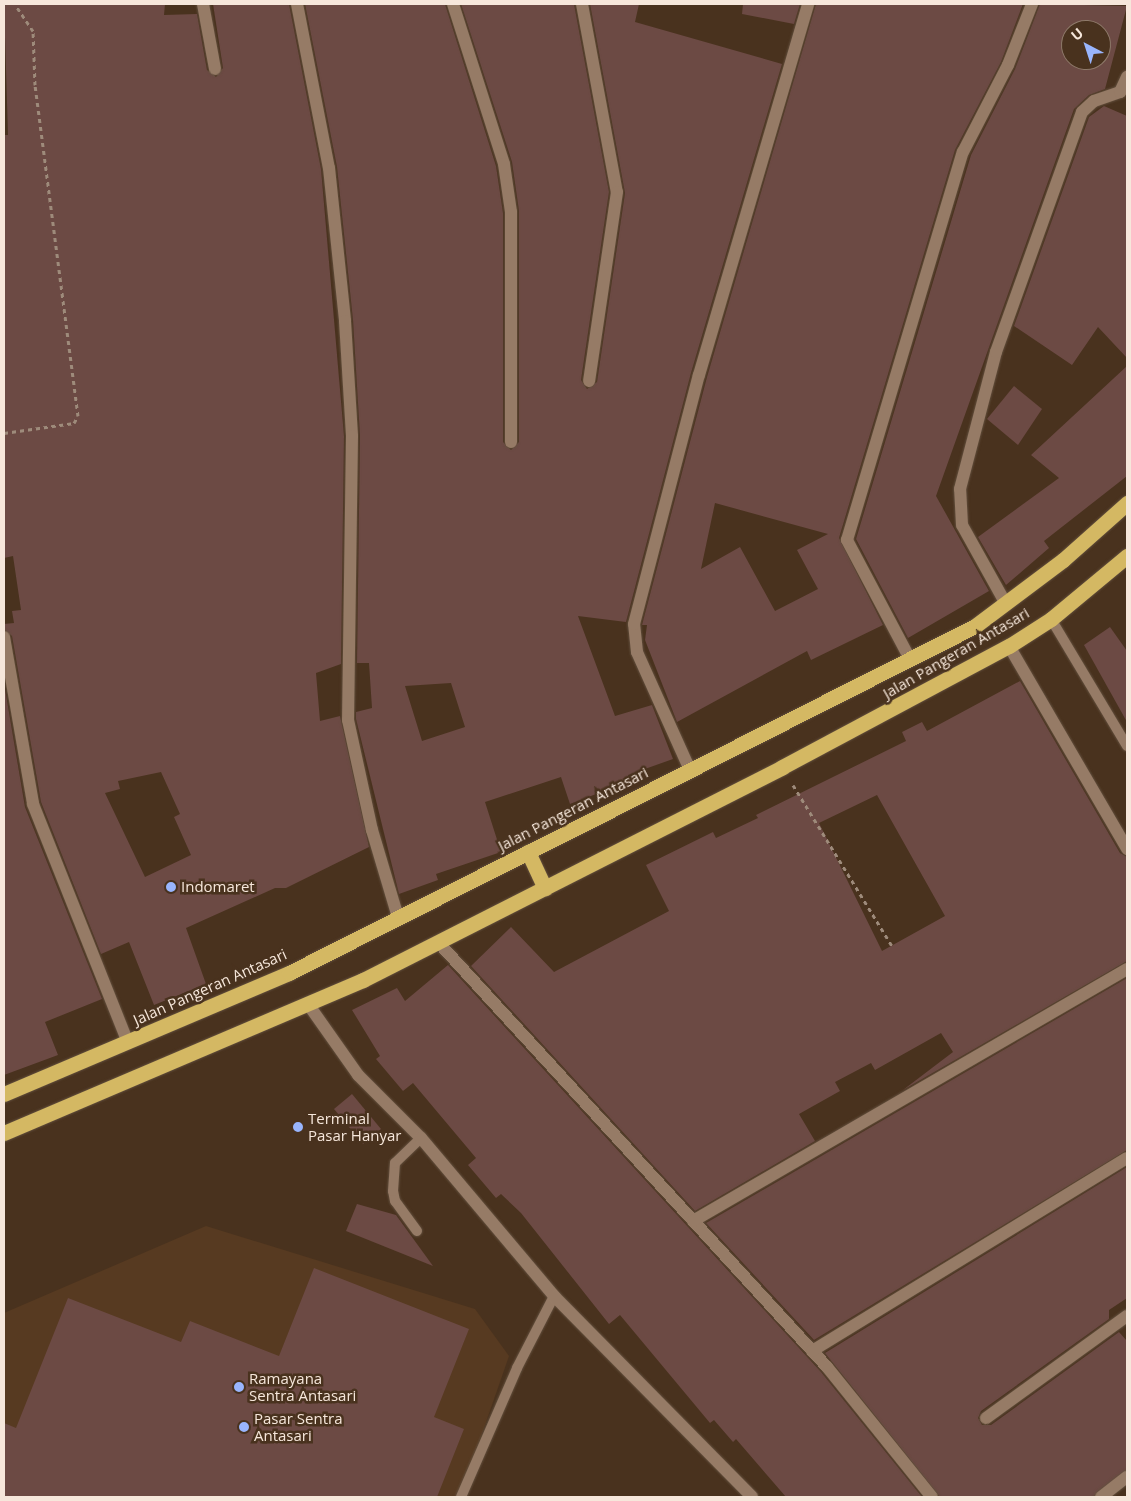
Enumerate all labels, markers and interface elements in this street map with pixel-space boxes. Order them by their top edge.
north arrow [1061,20,1111,70]
text: U [1067,23,1087,45]
street label: Jalan Pangeran Antasari [880,604,1032,702]
street label: Jalan Pangeran Antasari [495,763,651,855]
place label: Indomaret [181,878,255,896]
marker: Indomaret [165,881,177,893]
street label: Jalan Pangeran Antasari [131,945,289,1029]
place label: Terminal Pasar Hanyar [308,1109,401,1144]
marker: Terminal Pasar Hanyar [292,1121,304,1133]
place label: Ramayana Sentra Antasari [249,1369,356,1404]
marker: Ramayana Sentra Antasari [233,1381,245,1393]
place label: Pasar Sentra Antasari [254,1409,343,1444]
marker: Pasar Sentra Antasari [238,1421,250,1433]

